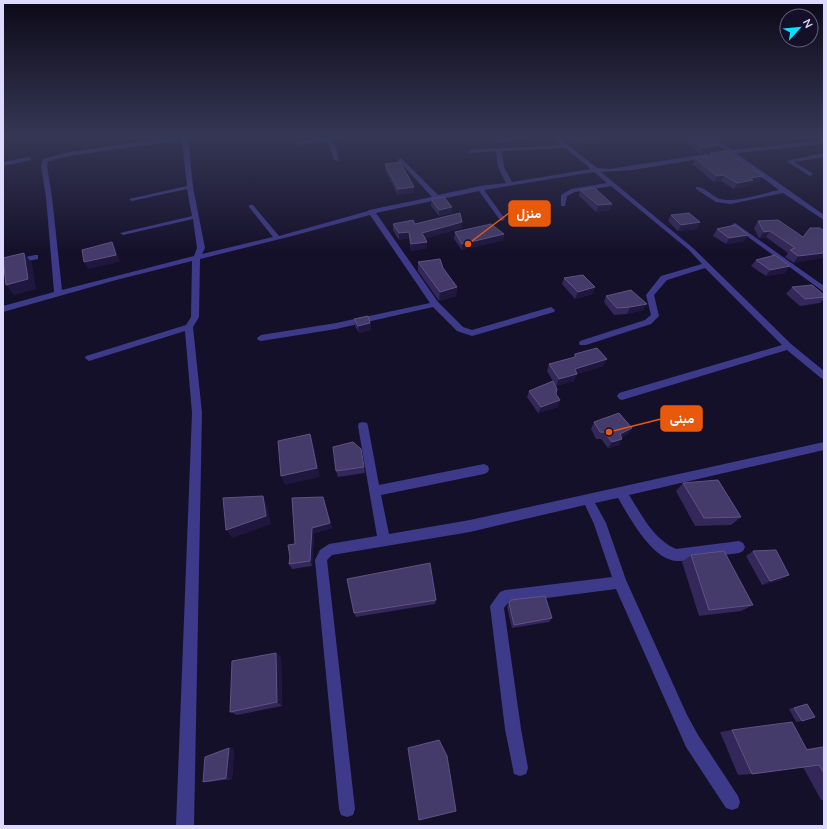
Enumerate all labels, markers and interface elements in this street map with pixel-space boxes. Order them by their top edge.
north arrow [779,8,819,48]
text: N [800,17,816,30]
callout: منزل [509,201,550,226]
text: منزل [517,205,541,222]
callout: مبنى [661,406,702,431]
text: مبنى [670,410,694,426]

